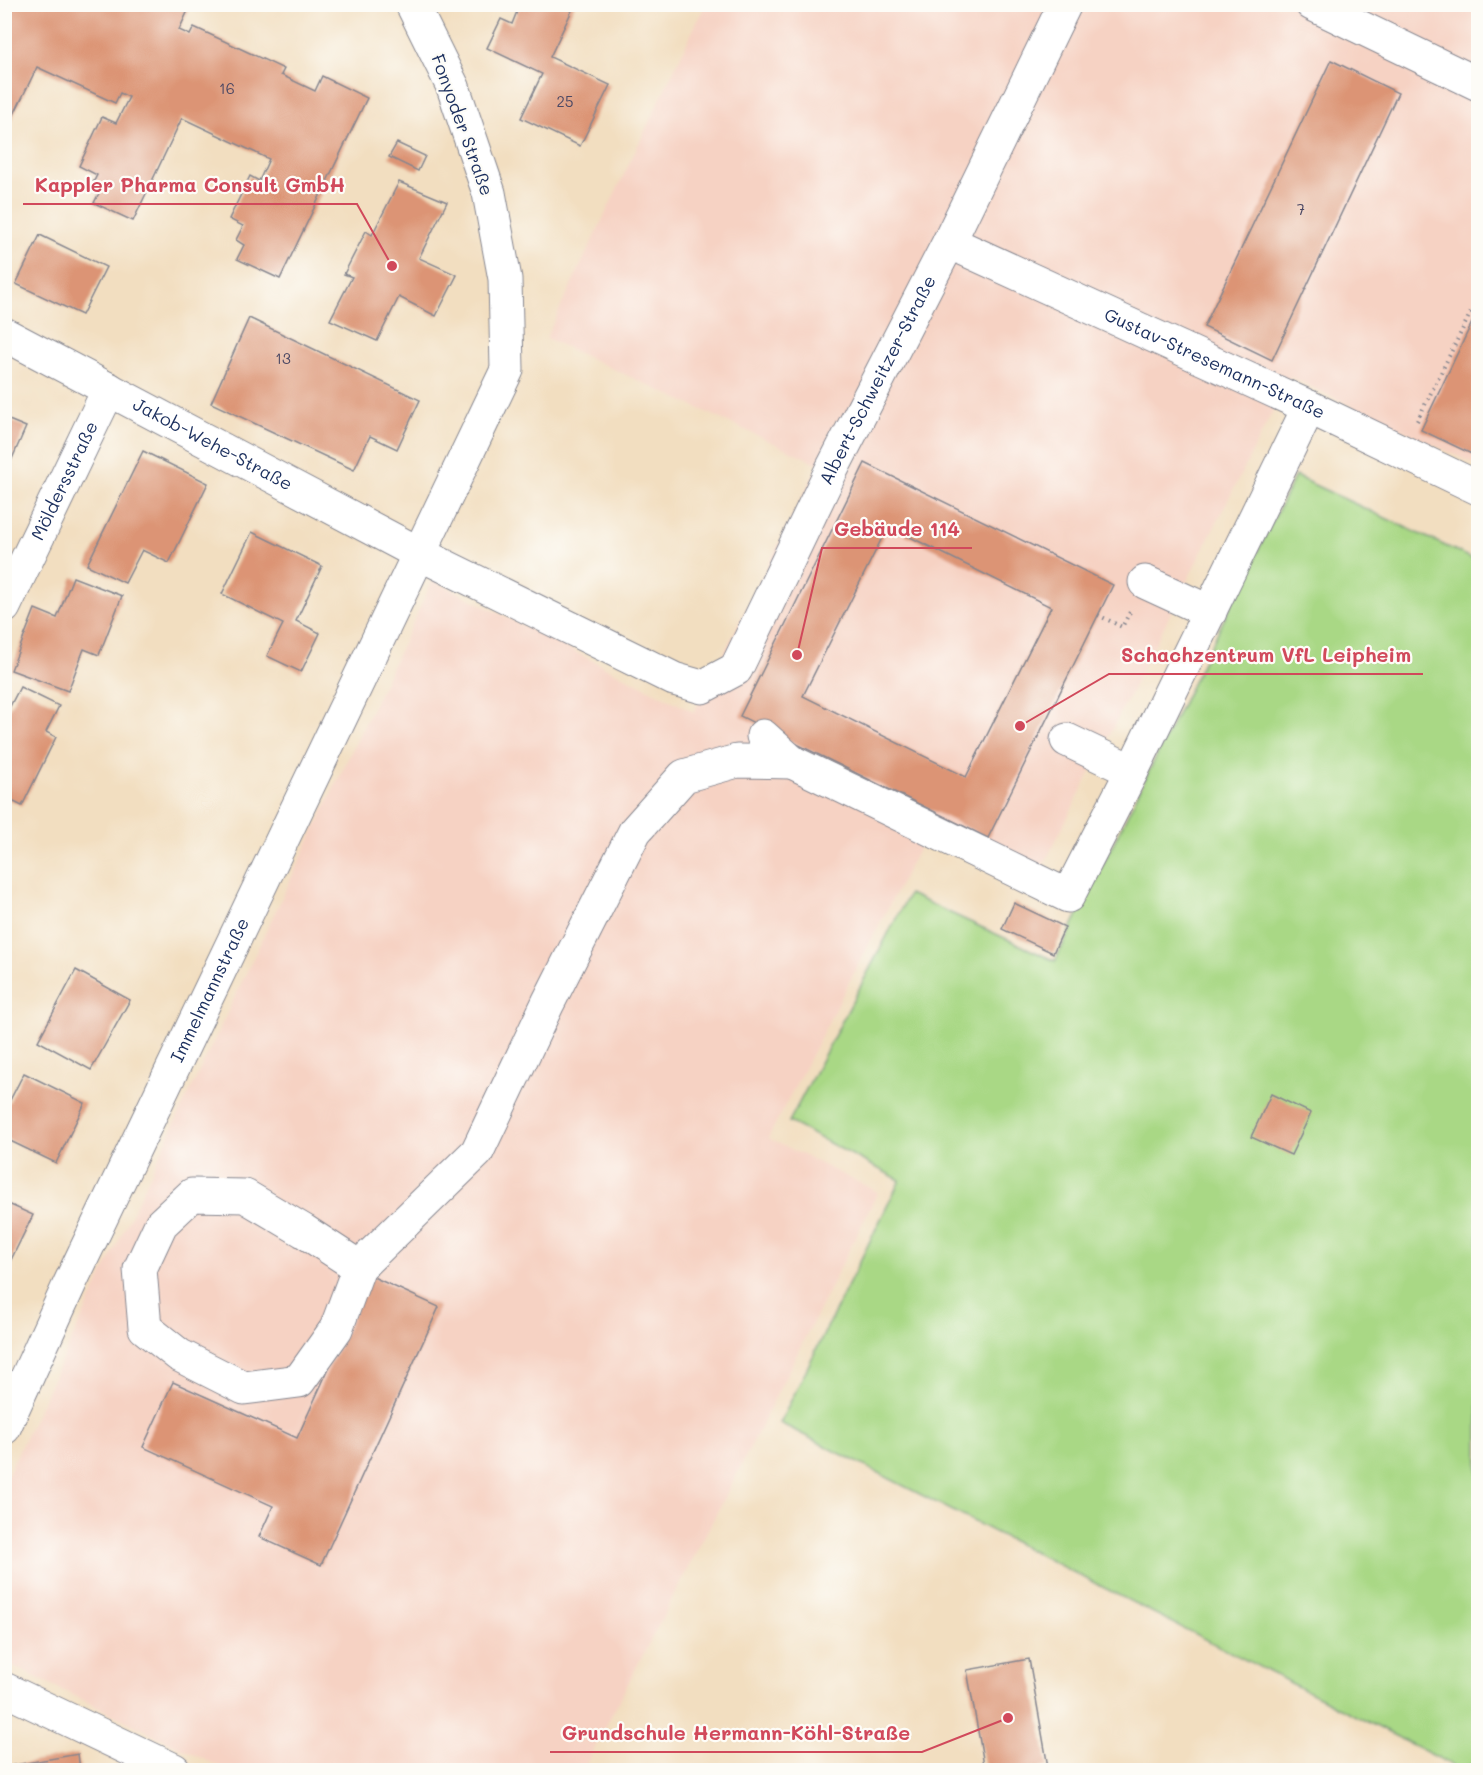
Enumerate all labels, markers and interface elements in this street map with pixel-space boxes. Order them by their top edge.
street label: Fonyoder Straße [426,51,500,199]
house number: 16 [219,78,235,98]
house number: 25 [556,91,574,111]
callout: Kappler Pharma Consult GmbH [23,166,357,204]
text: Kappler Pharma Consult GmbH [35,171,345,197]
house number: 7 [1297,199,1305,219]
street label: Albert-Schweitzer-Straße [813,271,941,488]
street label: Gustav-Stresemann-Straße [1101,302,1329,424]
house number: 13 [275,348,291,368]
street label: Jakob-Wehe-Straße [129,391,297,495]
street label: Möldersstraße [25,417,103,544]
callout: Gebäude 114 [822,510,972,548]
text: Gebäude 114 [834,515,960,541]
callout: Schachzentrum VfL Leipheim [1109,636,1423,674]
text: Schachzentrum VfL Leipheim [1121,641,1411,667]
street label: Immelmannstraße [164,914,254,1066]
callout: Grundschule Hermann-Köhl-Straße [550,1714,922,1752]
text: Grundschule Hermann-Köhl-Straße [562,1719,910,1745]

